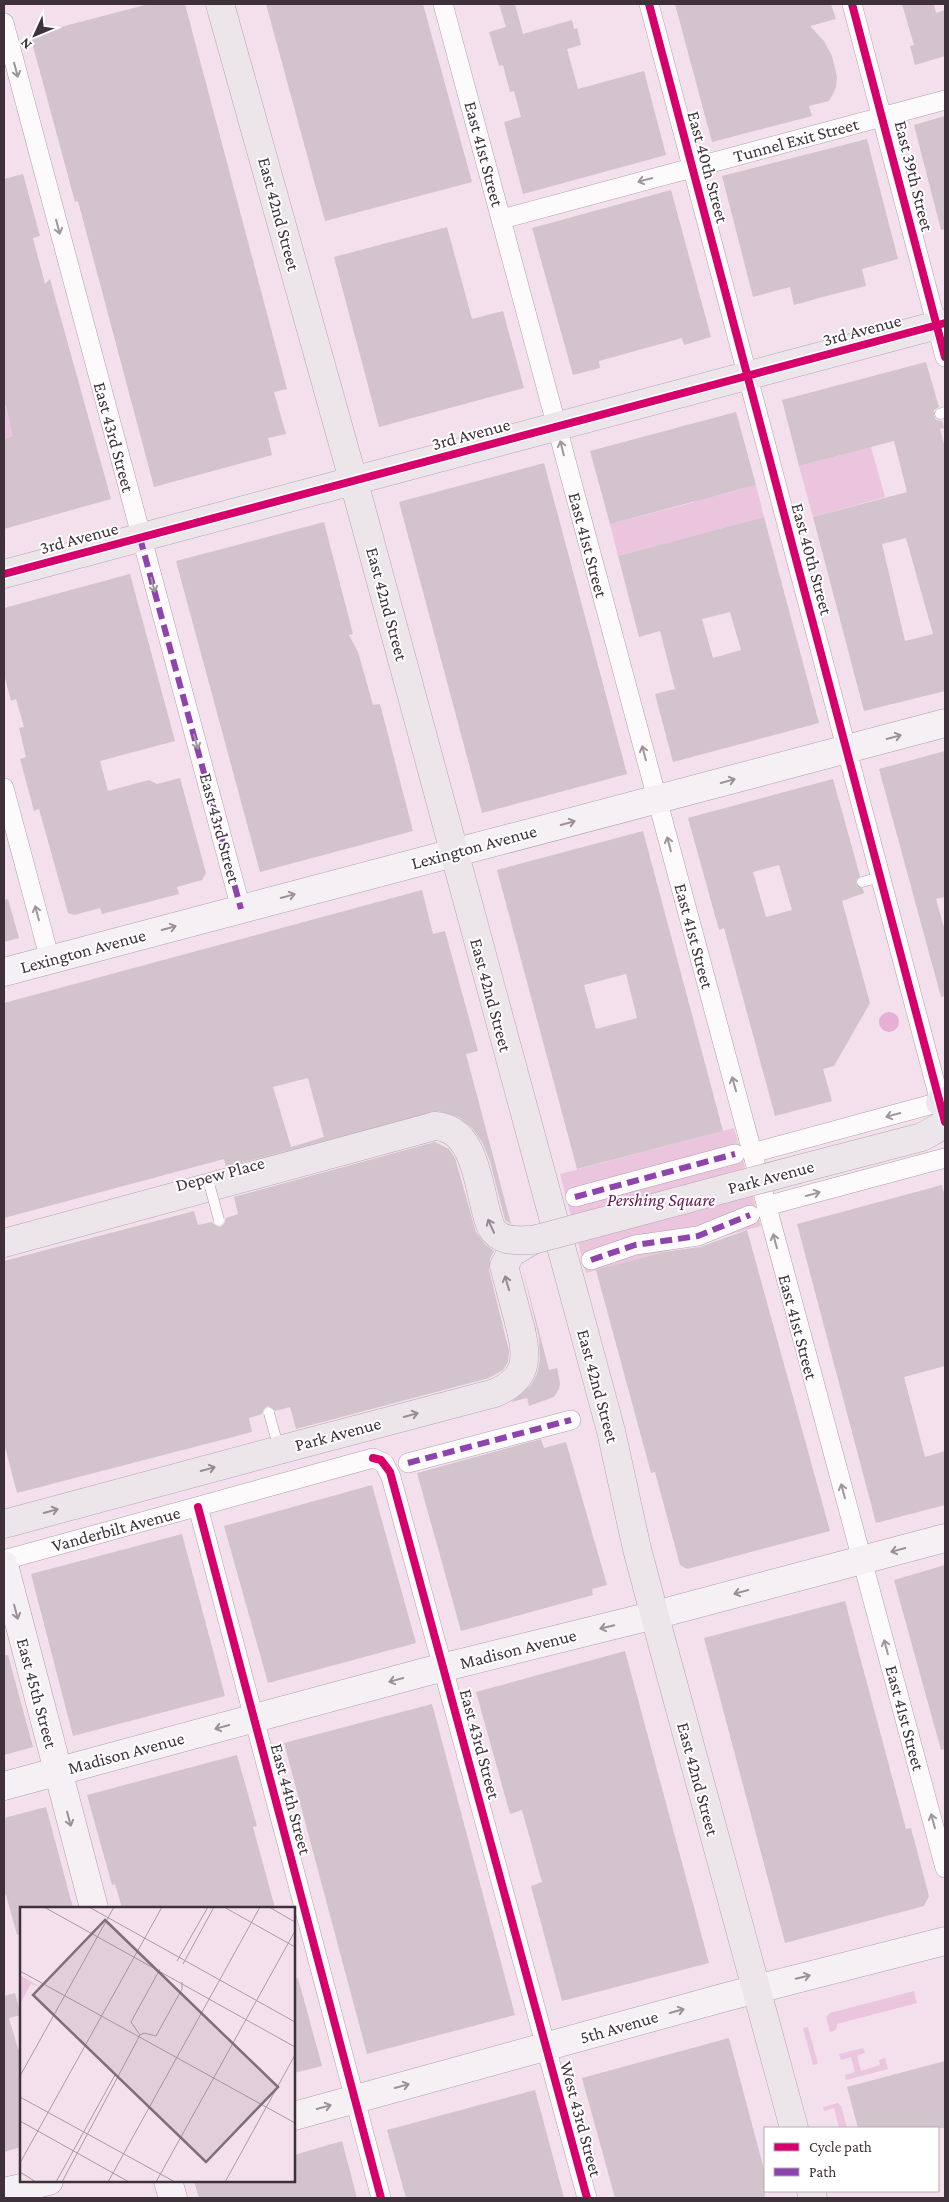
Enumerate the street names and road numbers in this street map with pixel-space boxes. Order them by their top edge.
street label: East 41st Street [460,99,508,210]
street label: East 40th Street [683,109,733,226]
street label: Tunnel Exit Street [731,113,862,166]
street label: East 39th Street [891,119,938,234]
street label: East 42nd Street [254,155,304,274]
street label: 3rd Avenue [821,310,904,350]
street label: East 43rd Street [90,380,139,495]
street label: 3rd Avenue [430,414,513,454]
street label: East 41st Street [564,490,612,601]
street label: East 40th Street [787,501,837,618]
street label: 3rd Avenue [38,518,121,558]
street label: East 42nd Street [362,545,412,664]
street label: East 43rd Street [196,771,245,886]
street label: Lexington Avenue [409,821,539,873]
street label: East 41st Street [670,881,718,992]
street label: Lexington Avenue [18,925,148,977]
street label: East 42nd Street [466,936,516,1055]
street label: Depew Place [173,1153,267,1195]
street label: Park Avenue [726,1156,816,1198]
street label: East 41st Street [774,1272,822,1383]
street label: East 42nd Street [573,1327,623,1446]
street label: Park Avenue [293,1413,383,1455]
street label: Vanderbilt Avenue [50,1502,183,1556]
street label: Madison Avenue [458,1625,578,1673]
street label: East 45th Street [13,1636,62,1751]
street label: East 41st Street [881,1663,929,1774]
street label: East 43rd Street [456,1687,505,1802]
street label: East 42nd Street [673,1720,723,1839]
street label: Madison Avenue [66,1728,186,1778]
street label: East 44th Street [267,1741,316,1858]
street label: 5th Avenue [578,2006,660,2048]
street label: West 43rd Street [556,2059,606,2180]

